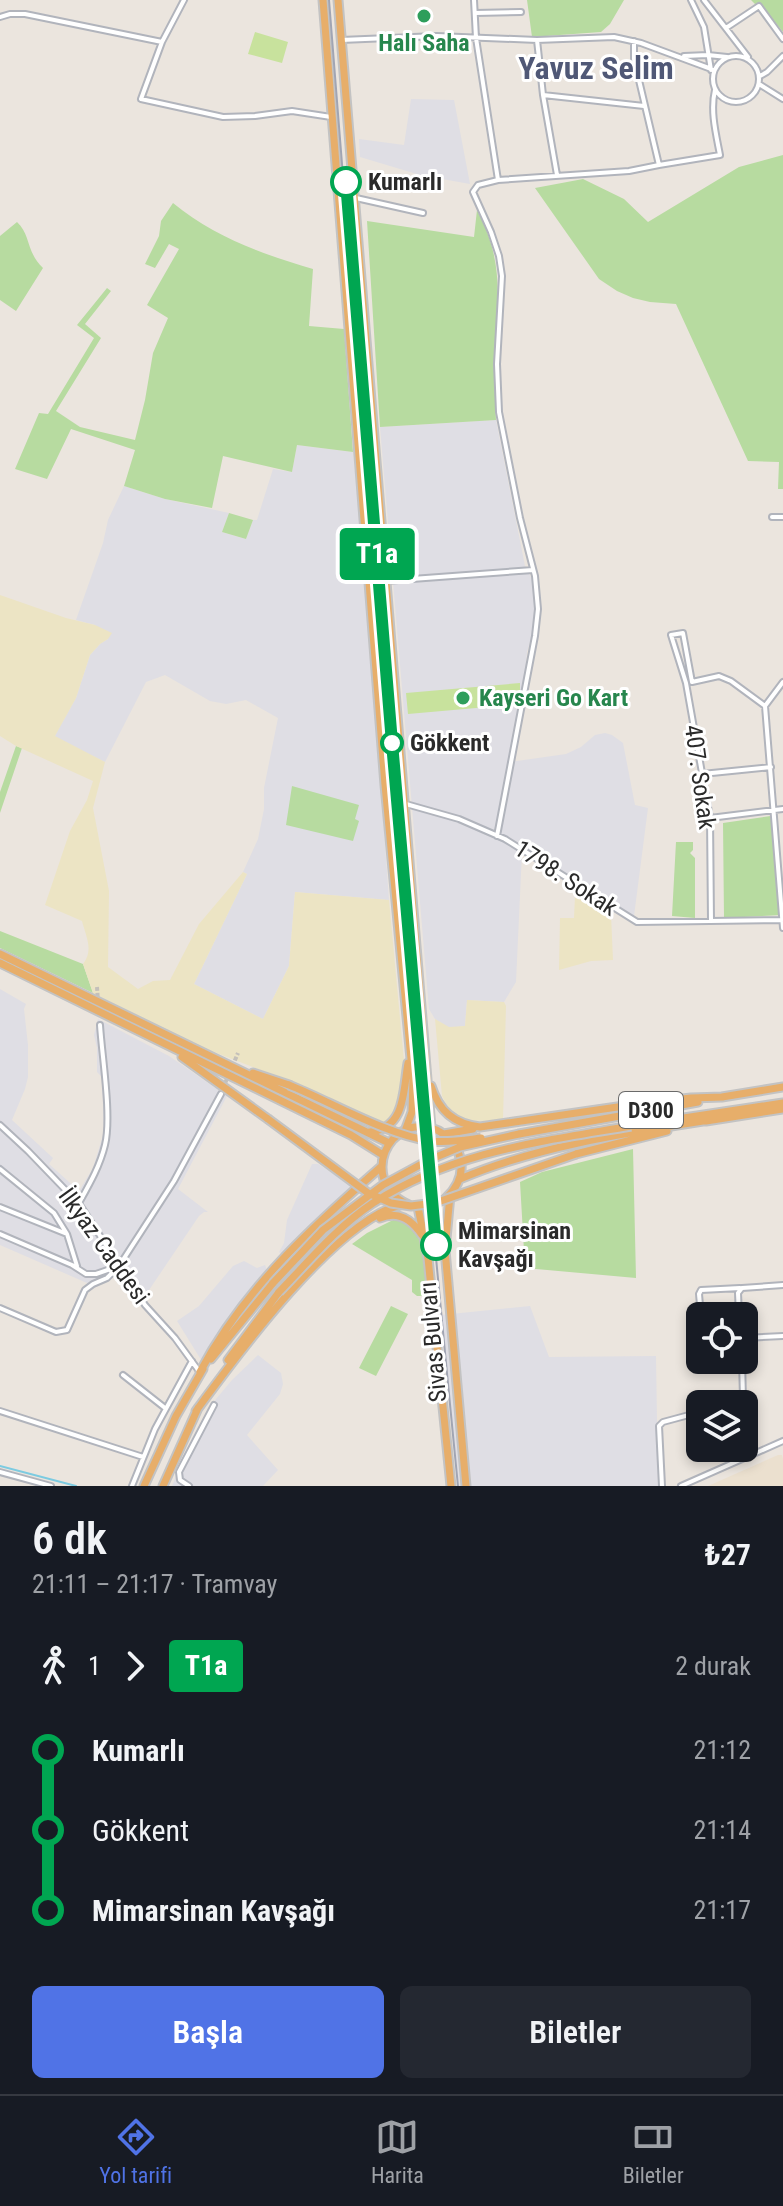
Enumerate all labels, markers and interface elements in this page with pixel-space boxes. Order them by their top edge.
marker: Halı Saha [415,7,433,25]
place label: Halı Saha [378,29,470,57]
district label: Yavuz Selim [518,49,674,87]
marker: Kumarlı [331,167,361,197]
place label: Kumarlı [368,168,442,196]
line badge: T1a [331,528,423,580]
text: T1a [356,537,398,570]
place label: Kayseri Go Kart [479,684,628,712]
marker: Kayseri Go Kart [454,689,472,707]
street label: 407. Sokak [679,723,721,831]
place label: Gökkent [410,729,489,757]
marker: Gökkent [381,732,403,754]
street label: 1798. Sokak [509,834,623,922]
road number: D300 [619,1092,683,1128]
street label: İlkyaz Caddesi [53,1183,155,1309]
place label: Mimarsinan Kavşağı [458,1217,571,1273]
marker: Mimarsinan Kavşağı [421,1230,451,1260]
street label: Sivas Bulvarı [414,1281,452,1403]
map controls [686,1302,758,1462]
button: locate [686,1302,758,1374]
button: layers [686,1390,758,1462]
text: 6 dk [32,1513,107,1565]
text: ₺27 [705,1537,751,1572]
text: 21:11 – 21:17 · Tramvay [32,1569,277,1599]
icon: walk [32,1644,76,1688]
icon: forward [113,1644,157,1688]
text: T1a [185,1649,227,1682]
text: 1 [88,1651,101,1681]
text: 2 durak [675,1651,751,1681]
text: Kumarlı [92,1733,185,1768]
text: 21:12 [694,1735,751,1765]
text: Gökkent [92,1813,189,1848]
text: 21:14 [694,1815,751,1845]
text: Mimarsinan Kavşağı [92,1893,335,1928]
text: 21:17 [694,1895,751,1925]
button: Başla [32,1986,384,2078]
button: Biletler [400,1986,751,2078]
tab: Yol tarifi [99,2115,172,2188]
tab: Harita [371,2115,424,2188]
tab: Biletler [623,2115,684,2188]

